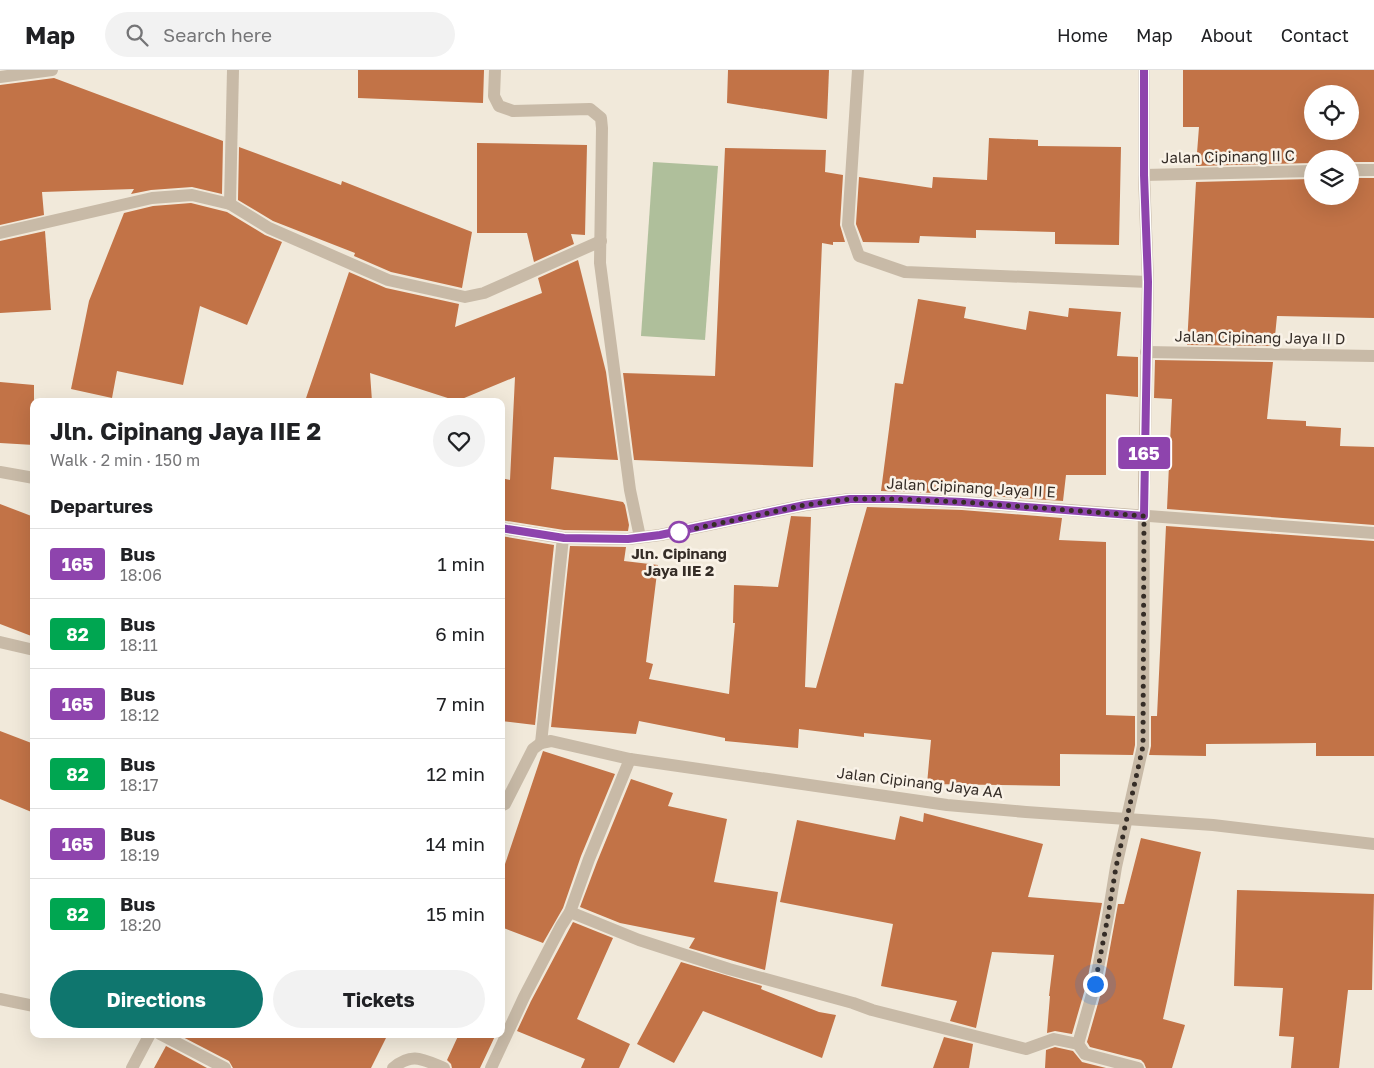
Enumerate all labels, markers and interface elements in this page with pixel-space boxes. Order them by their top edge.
search box [105,12,455,57]
text: Map [25,20,75,49]
icon: search [123,21,151,49]
text: Search here [163,23,272,46]
text: Home [1057,24,1108,46]
text: Map [1136,24,1173,46]
text: About [1201,24,1253,46]
text: Contact [1281,24,1349,46]
map controls [1304,85,1359,205]
button: locate [1304,85,1359,140]
street label: Jalan Cipinang II C [1161,146,1295,166]
button: layers [1304,150,1359,205]
street label: Jalan Cipinang Jaya II D [1174,327,1346,347]
button: heart [433,415,485,467]
text: Jln. Cipinang Jaya IIE 2 [50,416,321,445]
line badge: 165 [1115,437,1173,469]
text: 165 [1128,442,1160,464]
text: Walk · 2 min · 150 m [50,450,200,470]
street label: Jalan Cipinang Jaya II E [886,474,1056,500]
text: Departures [50,494,153,517]
marker: Jln. Cipinang Jaya IIE 2 [668,521,690,543]
text: Bus [120,542,155,565]
place label: Jln. Cipinang Jaya IIE 2 [631,544,727,579]
text: 1 min [437,552,485,575]
text: 165 [62,553,93,575]
text: 18:06 [120,565,162,585]
text: Bus [120,612,155,635]
text: 6 min [435,622,485,645]
text: 82 [66,623,89,645]
text: 18:11 [120,635,158,655]
text: Bus [120,682,155,705]
text: 7 min [437,692,485,715]
text: 165 [62,693,93,715]
text: 18:12 [120,705,159,725]
text: Bus [120,752,155,775]
text: 12 min [426,762,485,785]
text: 82 [66,763,89,785]
street label: Jalan Cipinang Jaya AA [836,763,1004,801]
text: 18:17 [120,775,159,795]
text: Bus [120,822,155,845]
text: 14 min [426,832,485,855]
text: 165 [62,833,93,855]
text: 18:19 [120,845,160,865]
text: Bus [120,892,155,915]
text: 15 min [426,902,485,925]
text: 82 [66,903,89,925]
text: 18:20 [120,915,162,935]
button: Directions [50,970,263,1028]
button: Tickets [273,970,485,1028]
your location [1083,972,1108,997]

